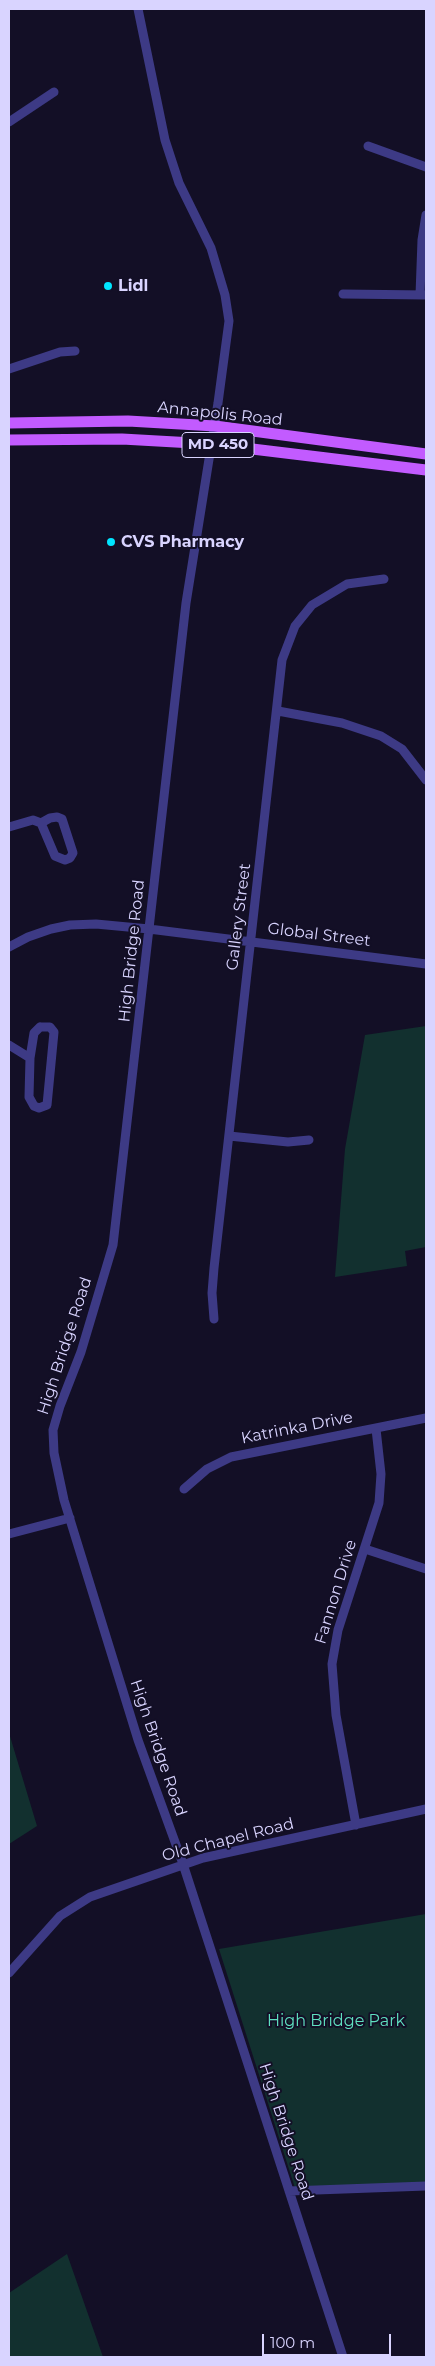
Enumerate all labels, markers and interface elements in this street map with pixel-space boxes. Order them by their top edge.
place label: Lidl [118,276,148,296]
marker: Lidl [102,280,114,292]
street label: Annapolis Road [156,398,284,430]
road number: MD 450 [182,432,254,458]
place label: CVS Pharmacy [121,532,244,552]
marker: CVS Pharmacy [105,536,117,548]
street label: Gallery Street [223,862,255,972]
street label: High Bridge Road [115,879,149,1023]
street label: Global Street [266,919,372,951]
street label: High Bridge Road [34,1275,96,1417]
street label: Katrinka Drive [239,1408,355,1448]
street label: Fannon Drive [311,1538,361,1646]
street label: High Bridge Road [126,1677,190,1819]
street label: Old Chapel Road [160,1814,296,1866]
park label: High Bridge Park [267,2011,405,2031]
street label: High Bridge Road [255,2061,317,2203]
scale bar [265,2324,394,2356]
text: 100 m [270,2333,315,2352]

